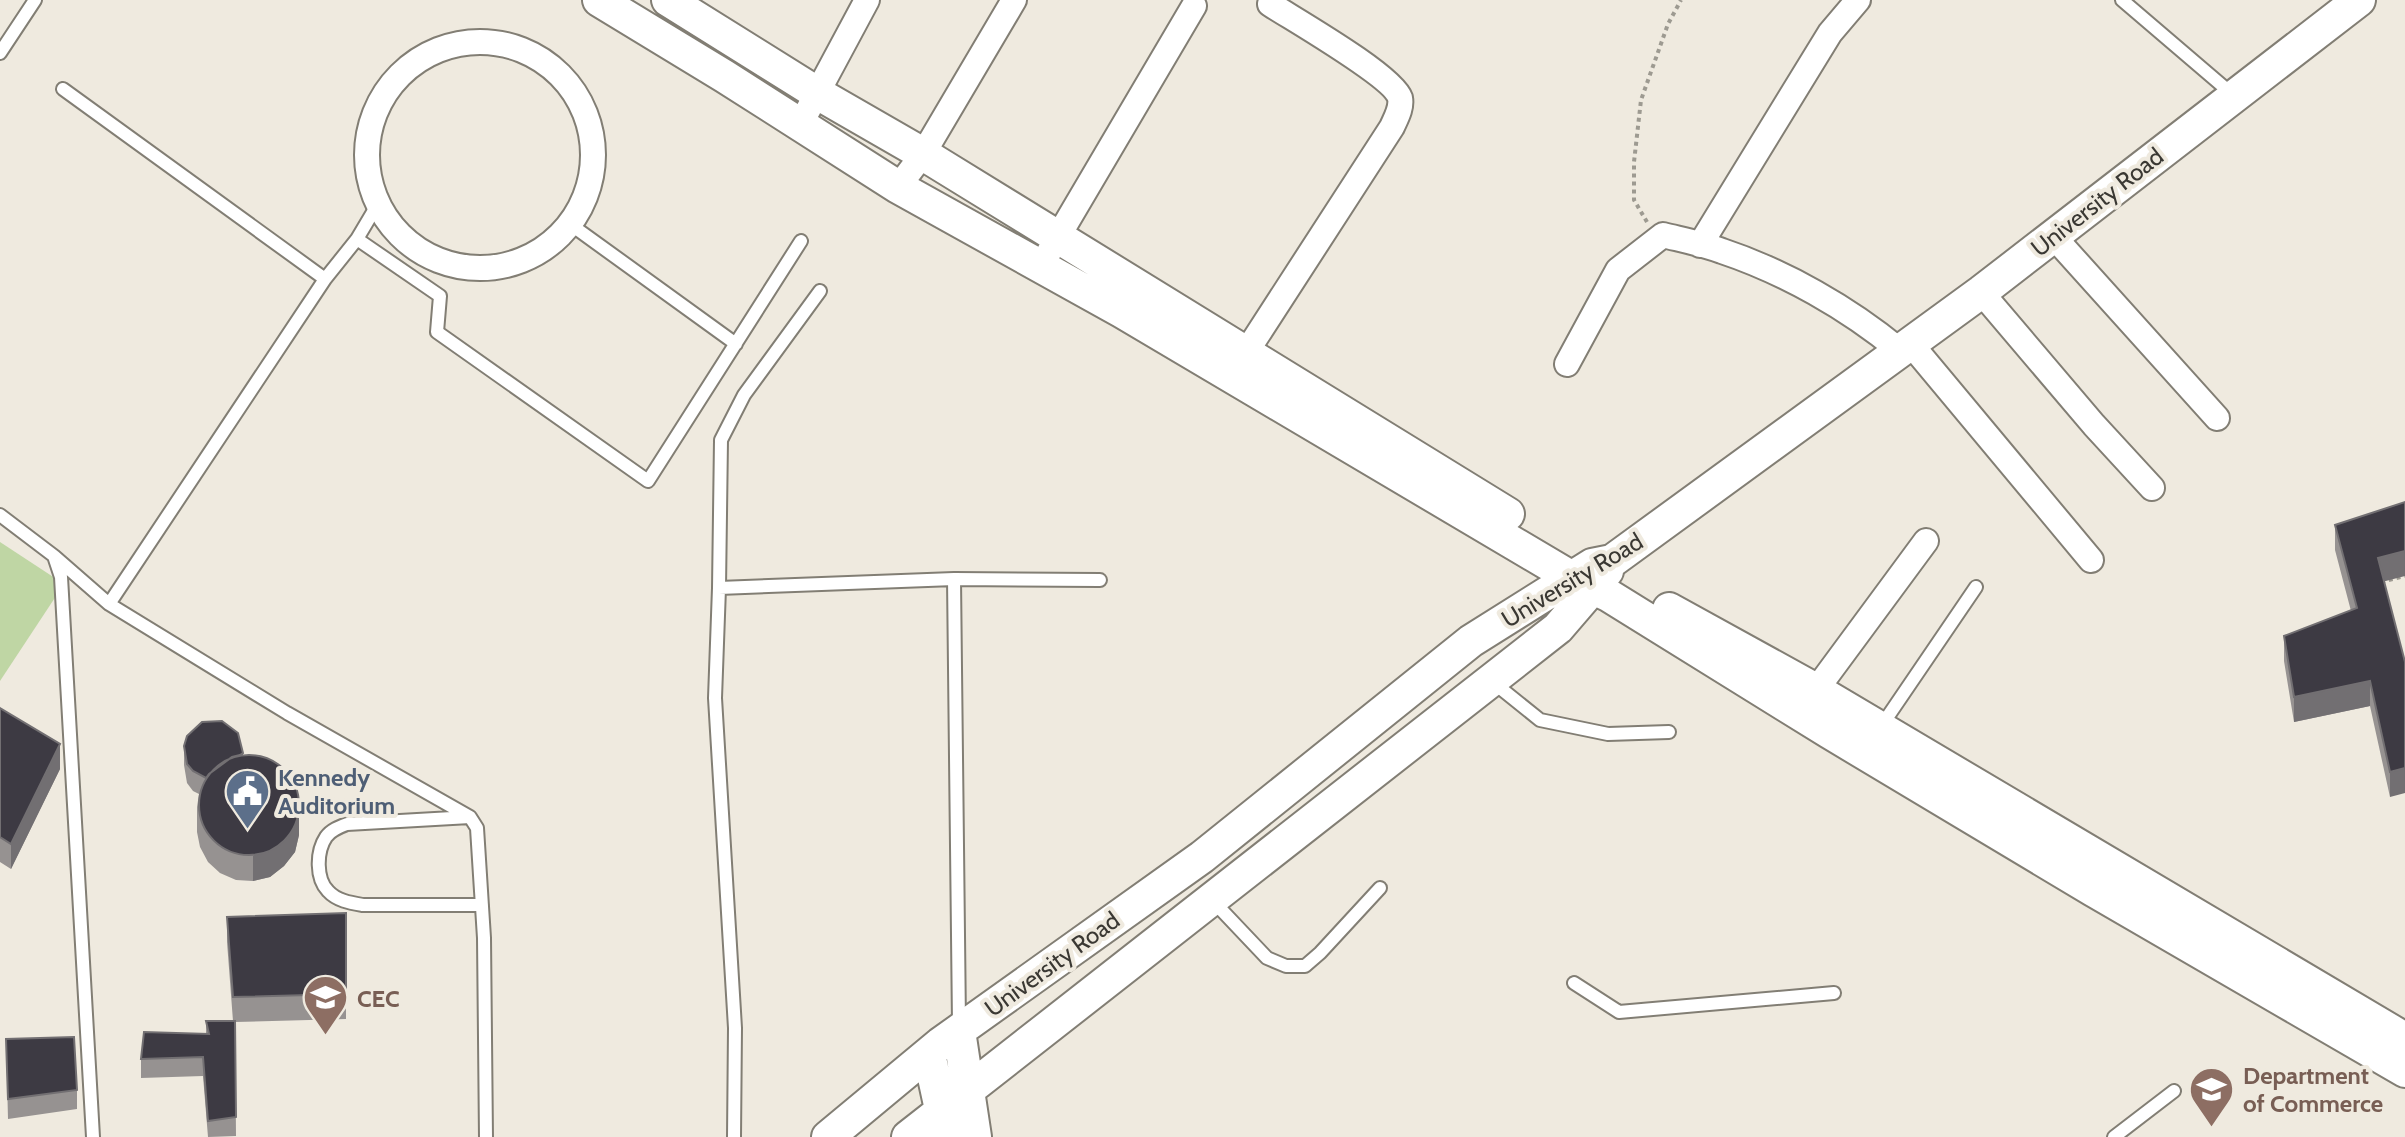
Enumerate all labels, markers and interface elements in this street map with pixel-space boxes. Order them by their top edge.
street label: University Road [2025,141,2169,263]
street label: University Road [1496,526,1648,634]
place label: Kennedy Auditorium [278,763,395,820]
public building icon: Kennedy Auditorium [223,767,271,830]
street label: University Road [979,905,1125,1023]
school or university icon: CEC [302,974,350,1037]
place label: CEC [357,984,400,1013]
place label: Department of Commerce [2243,1061,2383,1118]
school or university icon: Department of Commerce [2188,1065,2236,1128]

